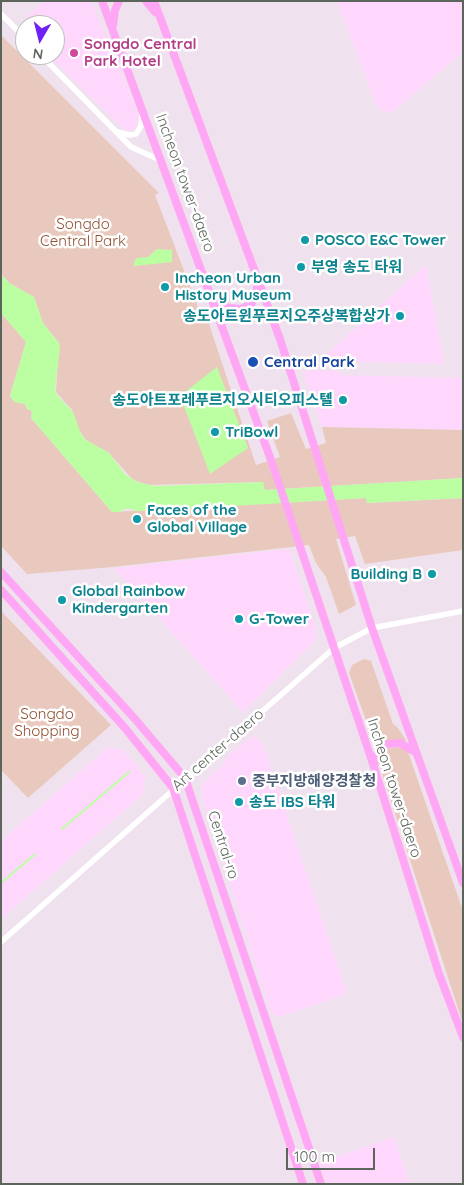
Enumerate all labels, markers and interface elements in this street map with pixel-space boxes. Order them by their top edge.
north arrow [15,15,65,65]
place label: Songdo Central Park Hotel [84,35,197,70]
text: N [32,44,44,63]
marker: Songdo Central Park Hotel [68,47,80,59]
street label: Incheon tower-daero [152,112,218,254]
park label: Songdo Central Park [40,215,126,250]
place label: POSCO E&C Tower [315,231,446,249]
marker: POSCO E&C Tower [299,234,311,246]
place label: 부영 송도 타워 [311,258,402,276]
marker: 부영 송도 타워 [295,261,307,273]
place label: Incheon Urban History Museum [175,269,291,304]
marker: Incheon Urban History Museum [159,281,171,293]
place label: 송도아트윈푸르지오주상복합상가 [183,307,390,325]
marker: 송도아트윈푸르지오주상복합상가 [394,310,406,322]
place label: Central Park [264,353,355,371]
marker: Central Park [246,355,260,369]
place label: 송도아트포레푸르지오시티오피스텔 [112,391,333,409]
marker: 송도아트포레푸르지오시티오피스텔 [337,394,349,406]
place label: TriBowl [225,423,278,441]
marker: TriBowl [209,426,221,438]
place label: Faces of the Global Village [147,501,247,536]
marker: Faces of the Global Village [131,513,143,525]
place label: Building B [350,565,422,583]
marker: Building B [426,568,438,580]
place label: Global Rainbow Kindergarten [72,582,185,617]
marker: Global Rainbow Kindergarten [56,594,68,606]
place label: G-Tower [249,610,309,628]
marker: G-Tower [233,613,245,625]
park label: Songdo Shopping [14,705,80,740]
street label: Art center-daero [168,705,268,795]
street label: Incheon tower-daero [363,716,425,860]
place label: 중부지방해양경찰청 [252,772,376,790]
marker: 중부지방해양경찰청 [236,775,248,787]
place label: 송도 IBS 타워 [249,793,336,811]
marker: 송도 IBS 타워 [233,796,245,808]
street label: Central-ro [204,809,242,881]
scale bar [289,1138,378,1170]
text: 100 m [294,1147,335,1166]

